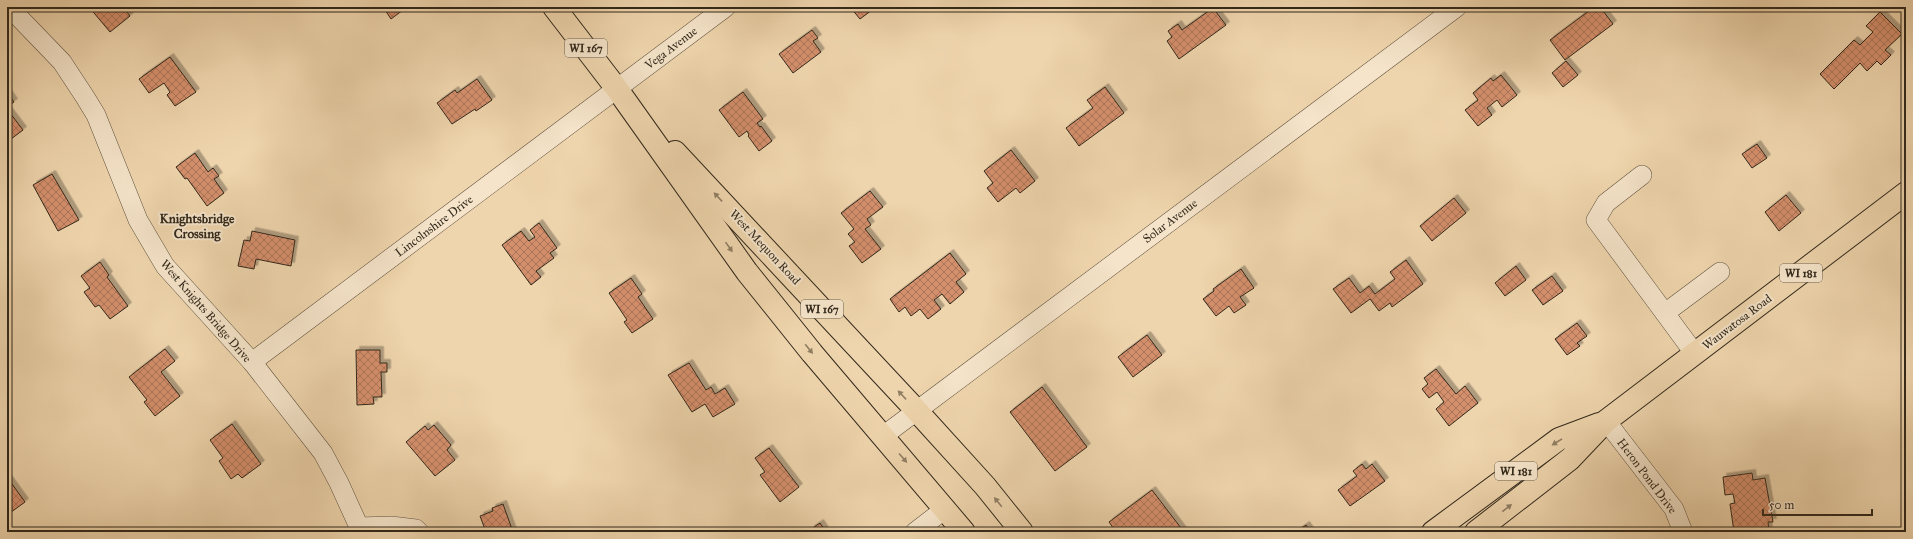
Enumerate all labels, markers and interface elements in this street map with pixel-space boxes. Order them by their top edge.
street label: Vega Avenue [641,24,700,74]
road number: WI 167 [565,39,607,57]
street label: Lincolnshire Drive [392,192,476,260]
one-way arrow [713,192,722,202]
street label: Solar Avenue [1140,196,1200,246]
street label: West Mequon Road [726,207,803,288]
district label: Knightsbridge Crossing [159,211,235,242]
one-way arrow [725,241,733,252]
street label: West Knights Bridge Drive [157,257,254,366]
road number: WI 181 [1780,264,1822,282]
street label: Wauwatosa Road [1700,291,1774,353]
road number: WI 167 [801,300,843,318]
one-way arrow [804,344,813,355]
one-way arrow [897,389,906,400]
street label: Heron Pond Drive [1614,436,1680,516]
one-way arrow [1551,438,1563,445]
one-way arrow [898,453,907,464]
road number: WI 181 [1495,462,1537,480]
scale bar [1763,491,1872,517]
one-way arrow [993,496,1002,507]
text: 50 m [1769,498,1794,512]
one-way arrow [1501,503,1512,512]

